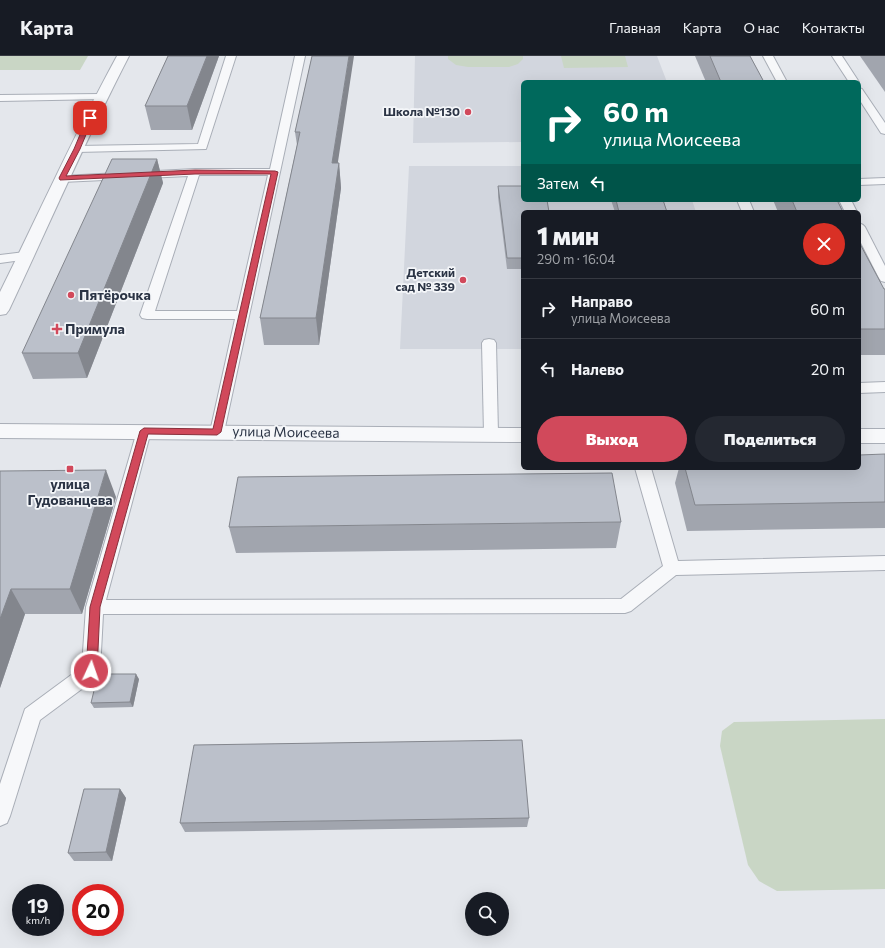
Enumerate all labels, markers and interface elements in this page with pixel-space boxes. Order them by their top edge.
text: Карта [20,16,73,39]
text: Главная [609,19,661,36]
text: Карта [683,19,721,36]
text: О нас [743,19,780,36]
text: Контакты [802,19,865,36]
text: 60 m [603,94,669,128]
icon: right [537,96,589,148]
pin [73,101,107,135]
place label: Школа №130 [383,104,460,118]
icon: arrive [79,107,101,129]
marker: Школа №130 [463,107,473,117]
text: улица Моисеева [603,128,741,150]
icon: left [587,172,609,194]
text: Затем [537,174,579,192]
text: 1 мин [537,221,599,250]
button: close [803,223,845,265]
text: 290 m · 16:04 [537,251,615,267]
place label: Детский сад № 339 [395,265,455,293]
marker: Детский сад № 339 [458,275,468,285]
place label: Пятёрочка [79,286,151,303]
marker: Пятёрочка [66,290,76,300]
text: Направо [571,292,633,310]
icon: right [537,298,559,320]
text: 60 m [810,300,845,318]
text: улица Моисеева [571,310,670,326]
place label: Примула [65,320,125,337]
marker: Примула [52,324,62,334]
icon: left [537,358,559,380]
text: Налево [571,360,624,378]
text: 20 m [811,360,845,378]
button: Выход [537,416,687,462]
button: Поделиться [695,416,845,462]
street label: улица Моисеева [232,422,340,441]
marker: улица Гудованцева [65,464,75,474]
place label: улица Гудованцева [27,475,113,508]
position arrow [70,650,112,692]
speed limit sign: 20 [72,884,124,936]
map controls [465,892,509,936]
button: search [465,892,509,936]
text: 19 [27,893,49,917]
text: km/h [26,914,50,926]

